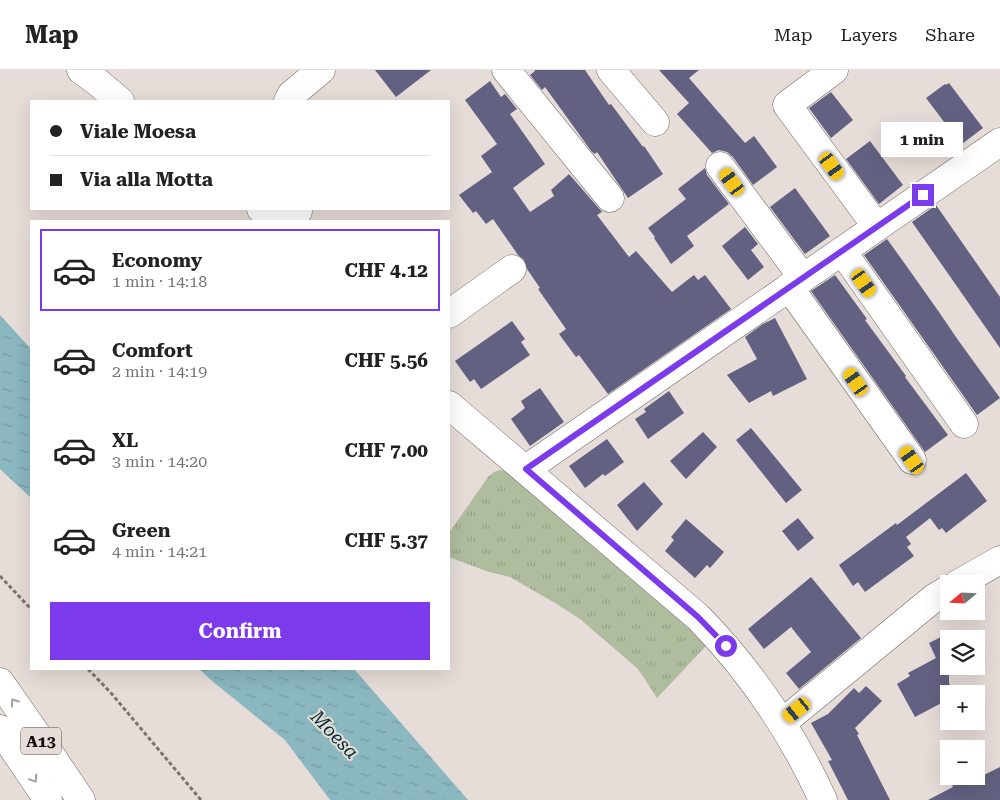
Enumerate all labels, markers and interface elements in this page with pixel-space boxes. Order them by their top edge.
text: Map [25,21,79,49]
text: Map [774,24,813,45]
text: Layers [841,24,897,45]
text: Share [925,24,975,45]
text: Viale Moesa [80,120,196,143]
callout: 1 min [882,122,964,158]
text: 1 min [900,130,944,149]
car [817,149,846,183]
car [717,165,746,199]
text: Via alla Motta [80,168,213,191]
route end [912,184,934,206]
icon: car [52,248,97,293]
text: Economy [112,249,202,272]
text: CHF 4.12 [345,259,428,282]
car [849,266,878,300]
text: 1 min · 14:18 [112,272,207,291]
icon: car [52,338,97,383]
text: Comfort [112,339,193,362]
text: CHF 5.56 [345,349,428,372]
text: 2 min · 14:19 [112,362,207,381]
car [841,365,870,399]
icon: car [52,428,97,473]
text: XL [112,429,138,452]
text: CHF 7.00 [345,439,428,462]
car [897,443,926,477]
text: 3 min · 14:20 [112,452,207,471]
icon: car [52,518,97,563]
text: Green [112,519,170,542]
text: CHF 5.37 [345,529,428,552]
text: 4 min · 14:21 [112,542,207,561]
north arrow [940,575,985,620]
map controls [940,575,985,785]
button: Confirm [50,602,430,660]
button: layers [940,630,985,675]
route start [715,635,737,657]
button: + [940,685,985,730]
car [780,695,813,725]
one-way arrow [11,698,20,708]
water label: Moesa [305,704,363,764]
road number: A13 [21,728,61,754]
button: − [940,740,985,785]
one-way arrow [28,773,37,783]

